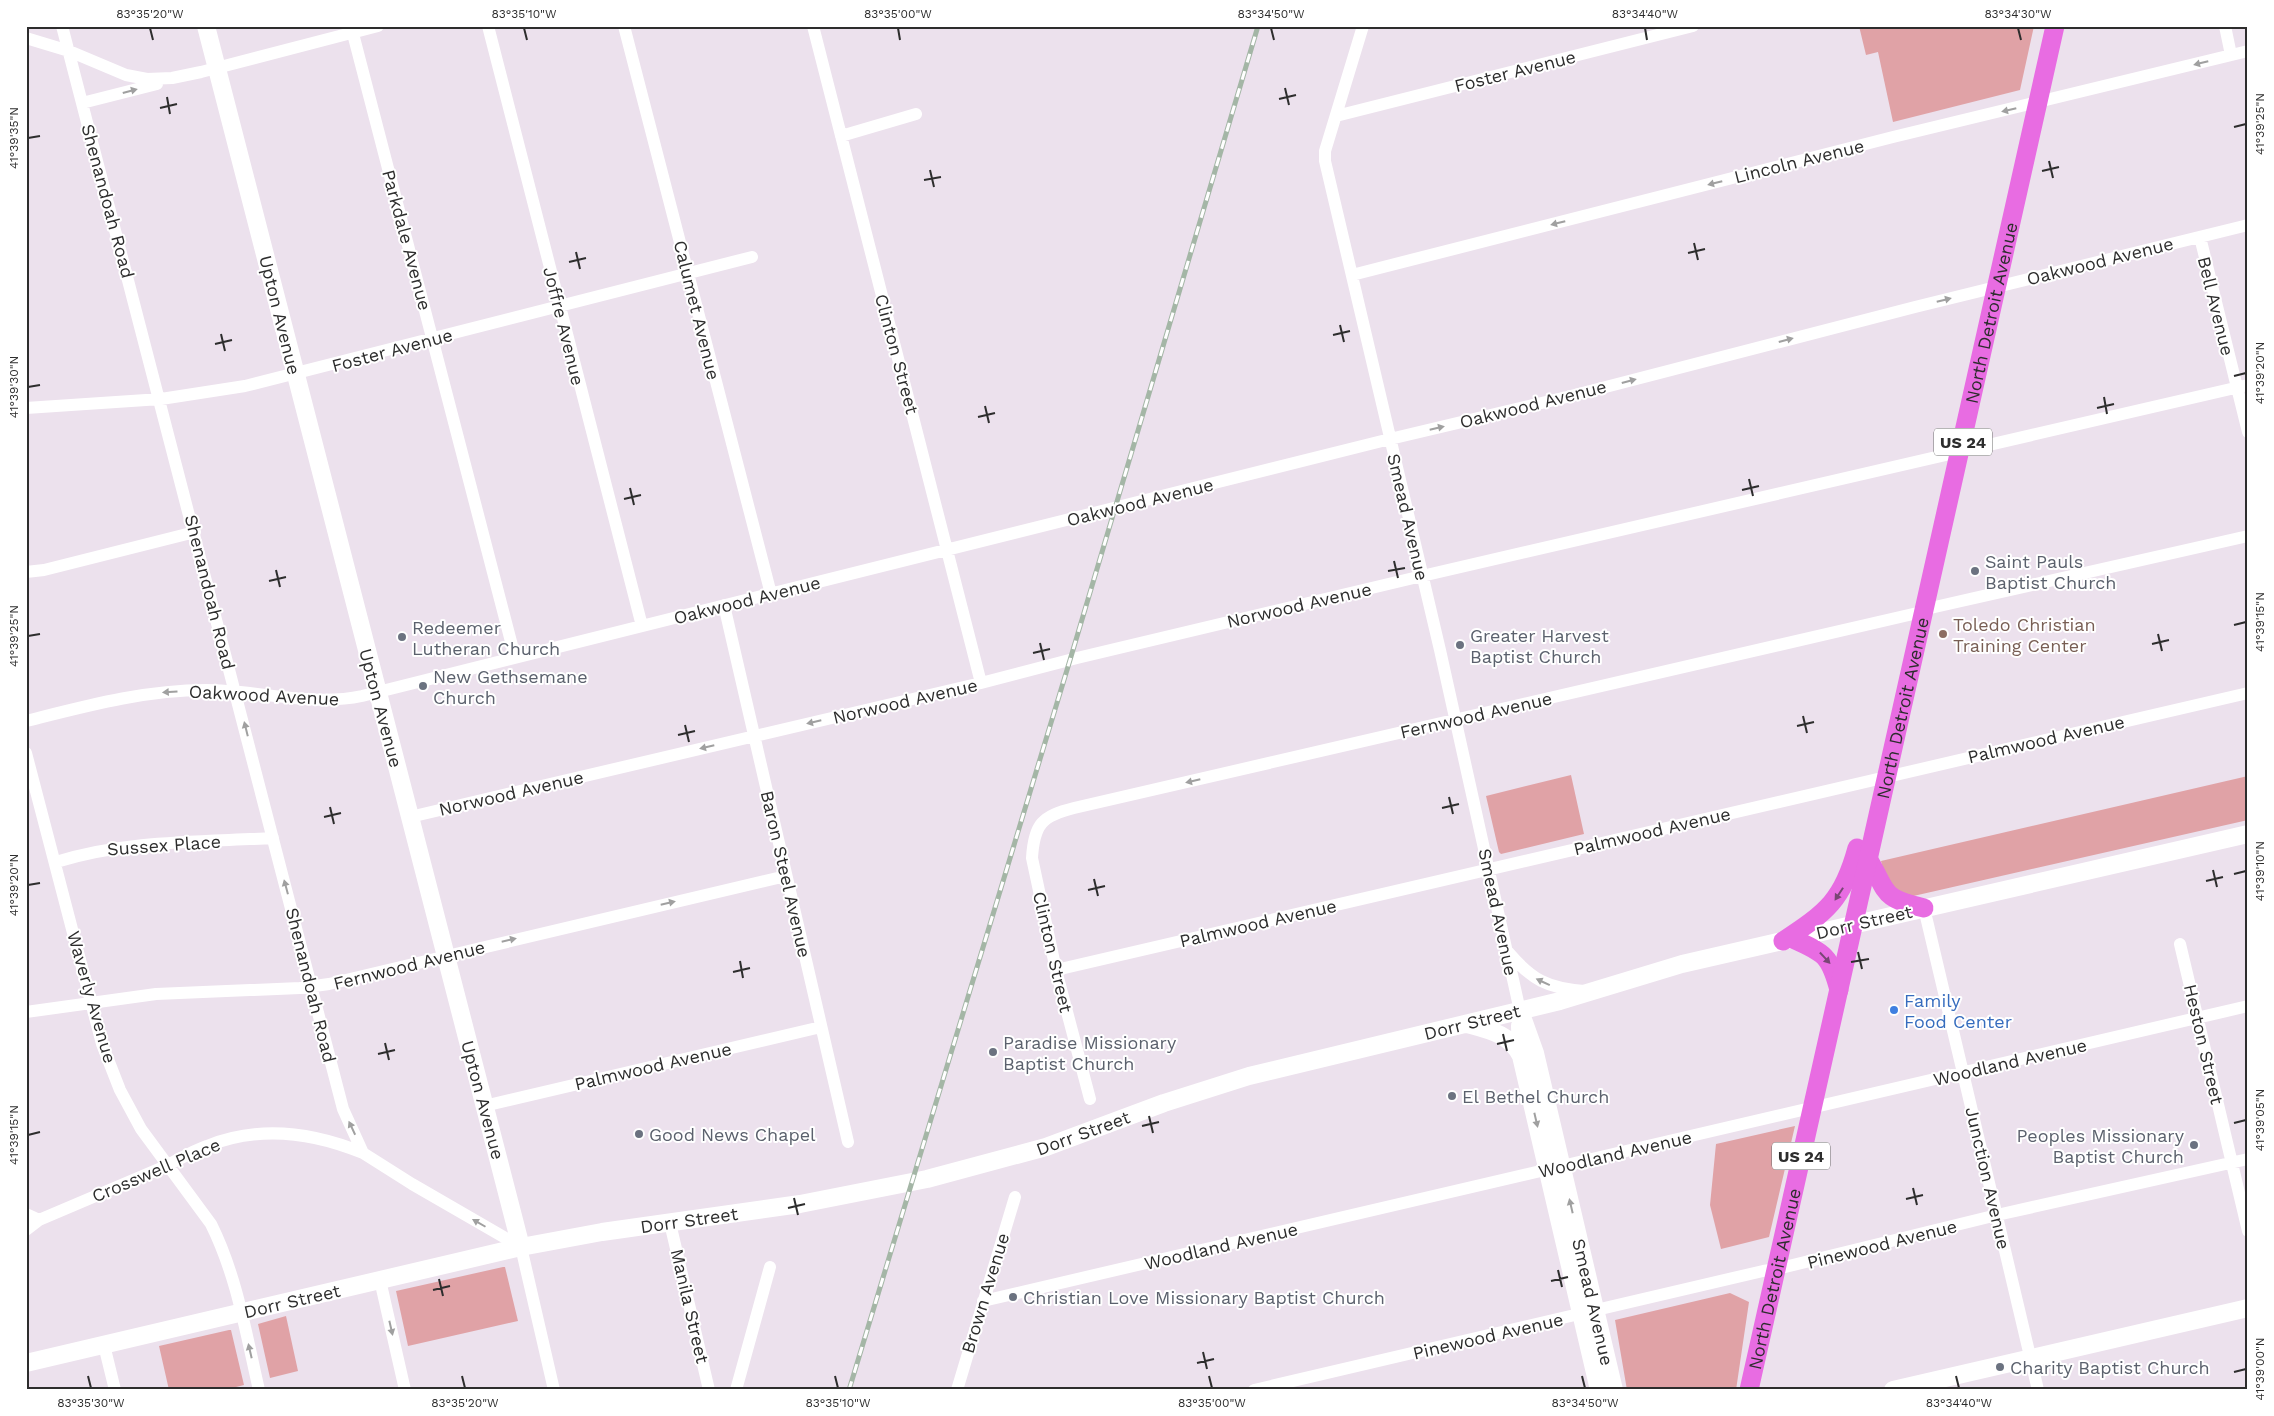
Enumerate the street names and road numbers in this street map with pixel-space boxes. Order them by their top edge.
street label: Foster Avenue [1452,46,1578,96]
street label: Shenandoah Road [77,121,139,281]
street label: Lincoln Avenue [1732,135,1866,187]
street label: Parkdale Avenue [378,167,436,313]
street label: North Detroit Avenue [1960,220,2021,406]
street label: Oakwood Avenue [2024,233,2176,289]
street label: Calumet Avenue [670,238,724,382]
street label: Upton Avenue [255,253,305,377]
street label: Bell Avenue [2194,254,2238,358]
street label: Joffre Avenue [539,265,589,387]
street label: Clinton Street [871,292,923,417]
street label: Foster Avenue [329,324,455,376]
street label: Oakwood Avenue [1457,376,1609,432]
road number: US 24 [1934,428,1992,456]
street label: Smead Avenue [1383,452,1433,582]
street label: Oakwood Avenue [1064,474,1216,530]
street label: Shenandoah Road [181,512,239,672]
street label: Oakwood Avenue [671,572,823,628]
street label: Norwood Avenue [1225,578,1373,632]
street label: North Detroit Avenue [1871,615,1933,801]
street label: Upton Avenue [355,646,407,770]
street label: Norwood Avenue [831,674,979,728]
street label: Oakwood Avenue [188,681,340,709]
street label: Fernwood Avenue [1398,687,1554,743]
street label: Palmwood Avenue [1965,711,2127,767]
street label: Norwood Avenue [437,766,585,820]
street label: Baron Steel Avenue [757,788,815,960]
street label: Palmwood Avenue [1571,803,1733,859]
street label: Sussex Place [106,831,222,859]
street label: Smead Avenue [1474,846,1522,978]
street label: Clinton Street [1029,889,1077,1015]
street label: Palmwood Avenue [1177,895,1339,951]
street label: Dorr Street [1814,901,1915,943]
street label: Shenandoah Road [282,905,340,1065]
street label: Waverly Avenue [63,928,121,1066]
street label: Fernwood Avenue [331,936,487,994]
street label: Heston Street [2180,982,2228,1107]
street label: Dorr Street [1422,1000,1523,1044]
street label: Woodland Avenue [1931,1034,2089,1090]
street label: Upton Avenue [457,1038,509,1162]
street label: Palmwood Avenue [572,1038,734,1094]
street label: Junction Avenue [1961,1105,2015,1251]
street label: Dorr Street [1033,1106,1133,1160]
street label: Woodland Avenue [1536,1126,1694,1182]
street label: Crosswell Place [89,1133,223,1207]
road number: US 24 [1772,1142,1830,1170]
street label: North Detroit Avenue [1743,1186,1805,1372]
street label: Dorr Street [639,1203,740,1237]
street label: Pinewood Avenue [1805,1215,1959,1273]
street label: Woodland Avenue [1142,1218,1300,1274]
street label: Brown Avenue [957,1230,1013,1356]
street label: Smead Avenue [1568,1237,1618,1367]
street label: Manila Street [667,1247,713,1366]
street label: Dorr Street [242,1280,343,1322]
street label: Pinewood Avenue [1411,1308,1565,1364]

